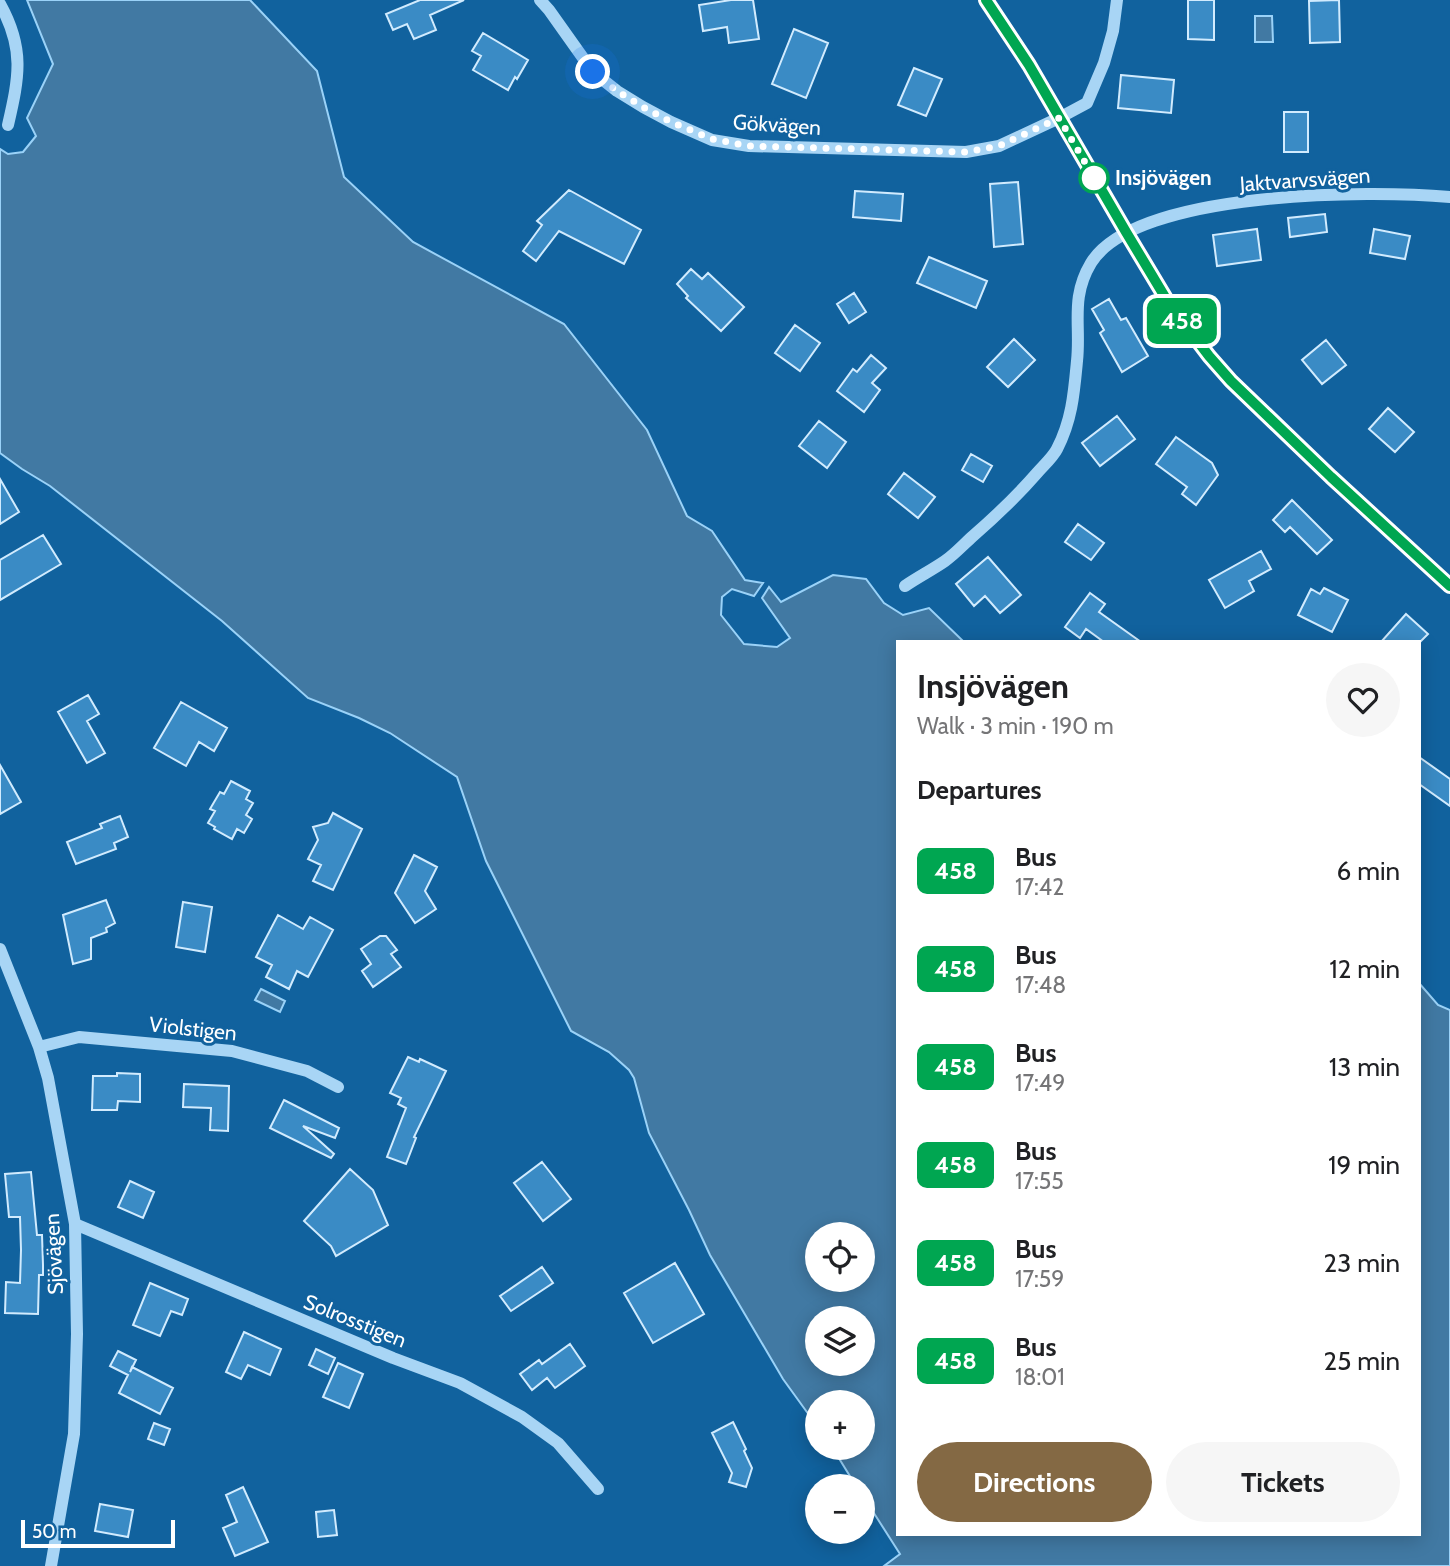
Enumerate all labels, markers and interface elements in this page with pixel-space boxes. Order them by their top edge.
your location [575,54,610,89]
street label: Gökvägen [732,109,822,140]
street label: Jaktvarvsvägen [1238,162,1371,197]
marker: Insjövägen [1079,163,1109,193]
place label: Insjövägen [1115,165,1212,190]
line badge: 458 [1142,298,1222,344]
text: 458 [1161,306,1203,335]
button: heart [1326,663,1400,737]
text: Insjövägen [917,666,1069,706]
text: Walk · 3 min · 190 m [917,712,1114,740]
text: Departures [917,774,1041,806]
text: Bus [1015,841,1056,873]
text: 6 min [1337,855,1400,887]
text: 458 [934,856,977,885]
text: 17:42 [1015,873,1064,901]
text: Bus [1015,939,1056,971]
text: 12 min [1329,953,1400,985]
text: 458 [934,954,977,983]
text: 17:48 [1015,971,1066,999]
street label: Violstigen [148,1011,238,1046]
text: Bus [1015,1037,1056,1069]
text: 13 min [1329,1051,1400,1083]
text: 458 [934,1052,977,1081]
text: 17:49 [1015,1069,1065,1097]
text: Bus [1015,1135,1056,1167]
text: 19 min [1328,1149,1400,1181]
text: 458 [934,1150,977,1179]
text: 17:55 [1015,1167,1064,1195]
street label: Sjövägen [39,1213,69,1295]
map controls [805,1222,875,1544]
button: locate [805,1222,875,1292]
text: Bus [1015,1233,1056,1265]
text: 23 min [1324,1247,1400,1279]
text: 458 [934,1248,977,1277]
text: 17:59 [1015,1265,1064,1293]
street label: Solrosstigen [300,1289,410,1352]
button: layers [805,1306,875,1376]
text: Bus [1015,1331,1056,1363]
text: 25 min [1324,1345,1400,1377]
text: 458 [934,1346,977,1375]
text: 18:01 [1015,1363,1065,1391]
button: + [805,1390,875,1460]
button: Directions [917,1442,1152,1522]
button: Tickets [1166,1442,1400,1522]
button: − [805,1474,875,1544]
scale bar [21,1517,175,1549]
text: 50 m [32,1520,76,1543]

